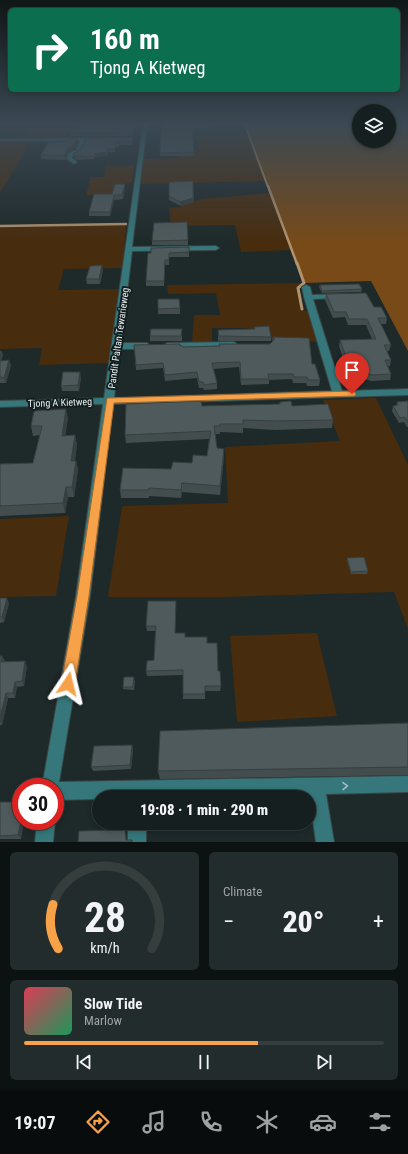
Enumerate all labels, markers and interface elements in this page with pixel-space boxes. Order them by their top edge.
text: 160 m [90,23,160,56]
icon: right [24,24,76,76]
text: Tjong A Kietweg [90,57,205,78]
map controls [352,104,396,148]
button: layers [352,104,396,148]
street label: Pandit Paltan Tewarieweg [106,287,131,389]
pin [335,353,369,394]
icon: arrive [341,359,363,381]
street label: Tjong A Kietweg [28,396,92,409]
position arrow [47,663,89,705]
speed limit sign: 30 [12,778,64,830]
one-way arrow [342,781,348,790]
text: 19:08 · 1 min · 290 m [140,801,268,819]
text: Climate [223,884,262,899]
text: 28 [83,893,126,942]
text: 20° [282,904,325,939]
text: − [223,909,234,934]
text: + [373,909,384,934]
text: km/h [90,940,119,956]
text: Slow Tide [84,995,142,1013]
text: Marlow [84,1013,122,1028]
icon: previous [73,1051,95,1073]
icon: pause [193,1051,215,1073]
icon: next [313,1051,335,1073]
icon: directions [84,1108,112,1136]
icon: music [140,1108,168,1136]
icon: phone [197,1108,225,1136]
icon: climate [253,1108,281,1136]
icon: car [309,1108,337,1136]
icon: filters [366,1108,394,1136]
text: 19:07 [14,1112,56,1133]

